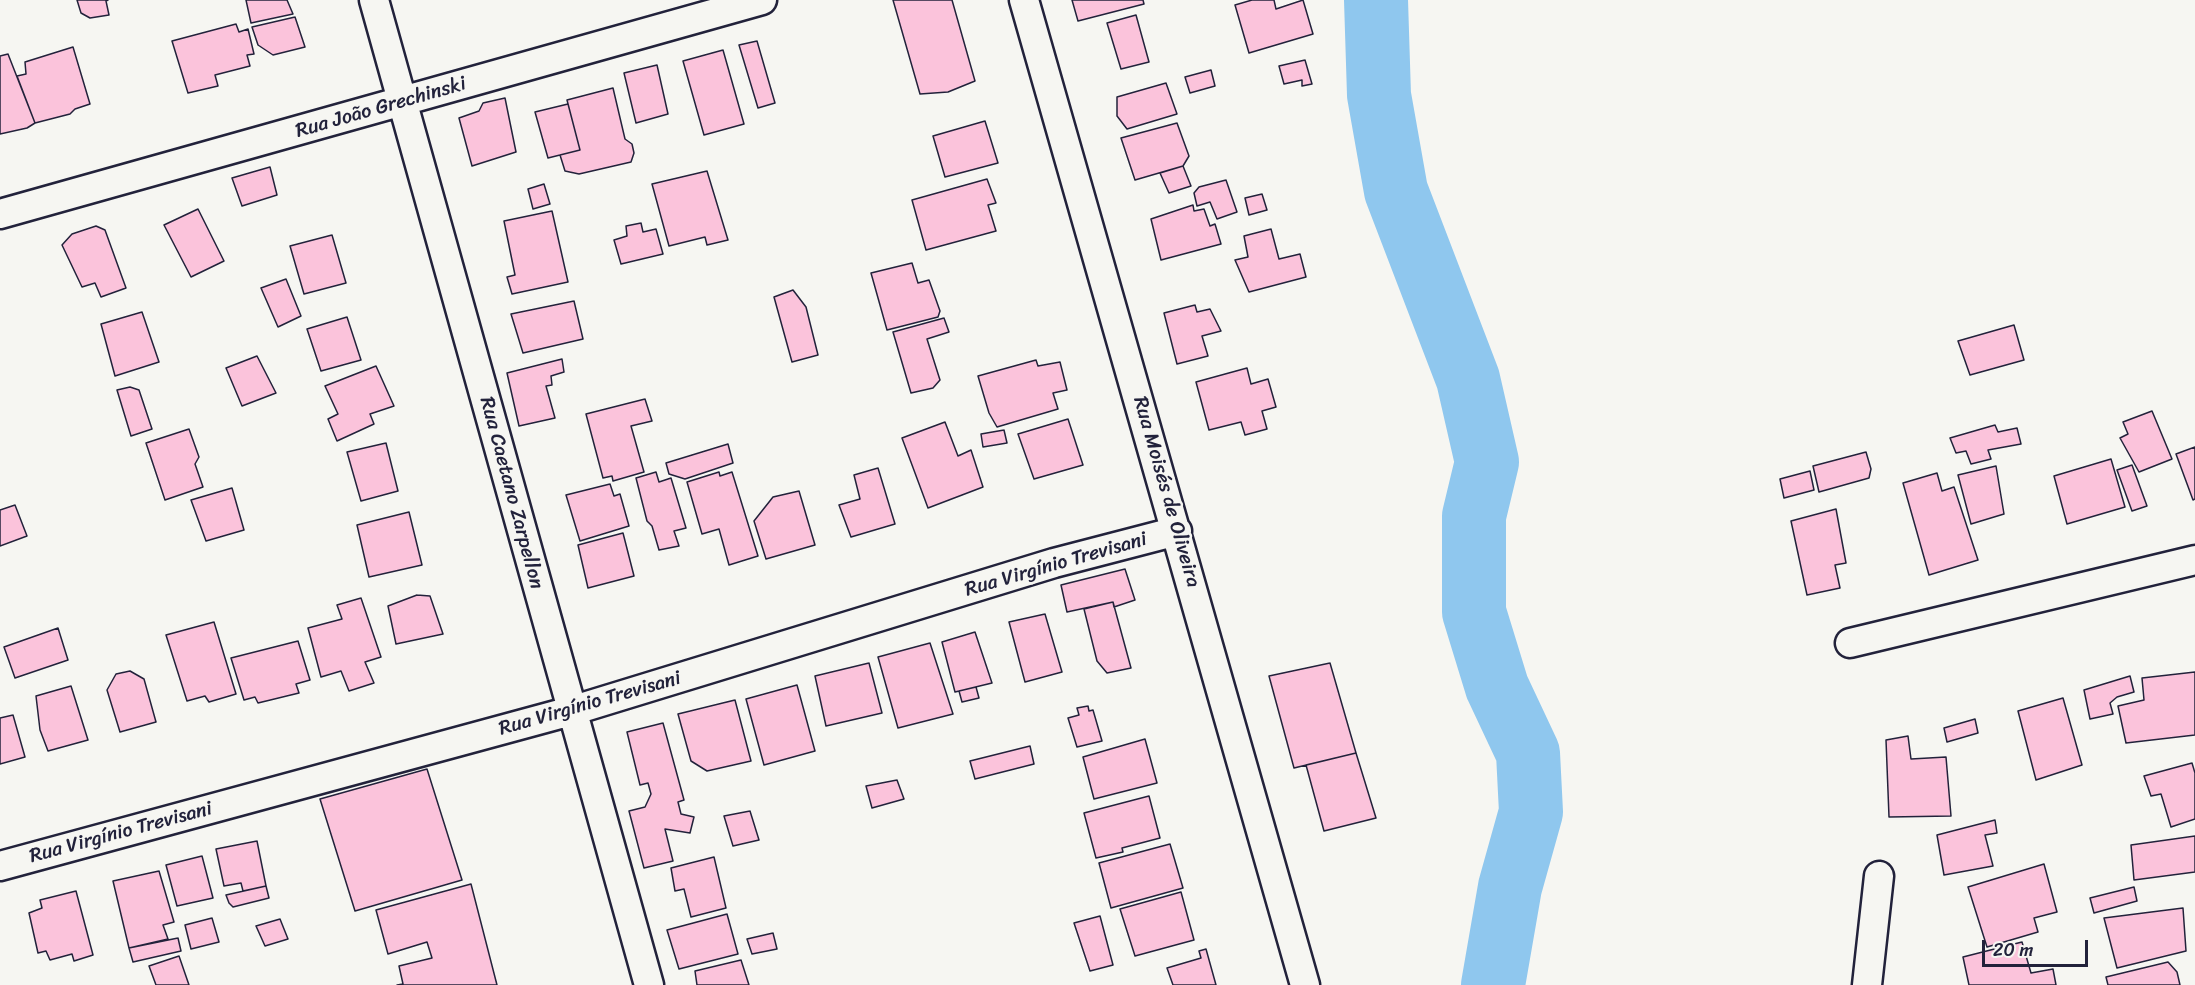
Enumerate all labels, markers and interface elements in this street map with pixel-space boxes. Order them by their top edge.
street label: Rua João Grechinski [293,72,469,144]
street label: Rua Caetano Zarpellon [474,394,548,592]
street label: Rua Moisés de Oliveira [1127,394,1205,590]
street label: Rua Virgínio Trevisani [962,528,1150,602]
street label: Rua Virgínio Trevisani [496,667,684,741]
street label: Rua Virgínio Trevisani [27,797,215,869]
scale bar [1985,928,2092,966]
text: 20 m [1993,934,2033,966]

